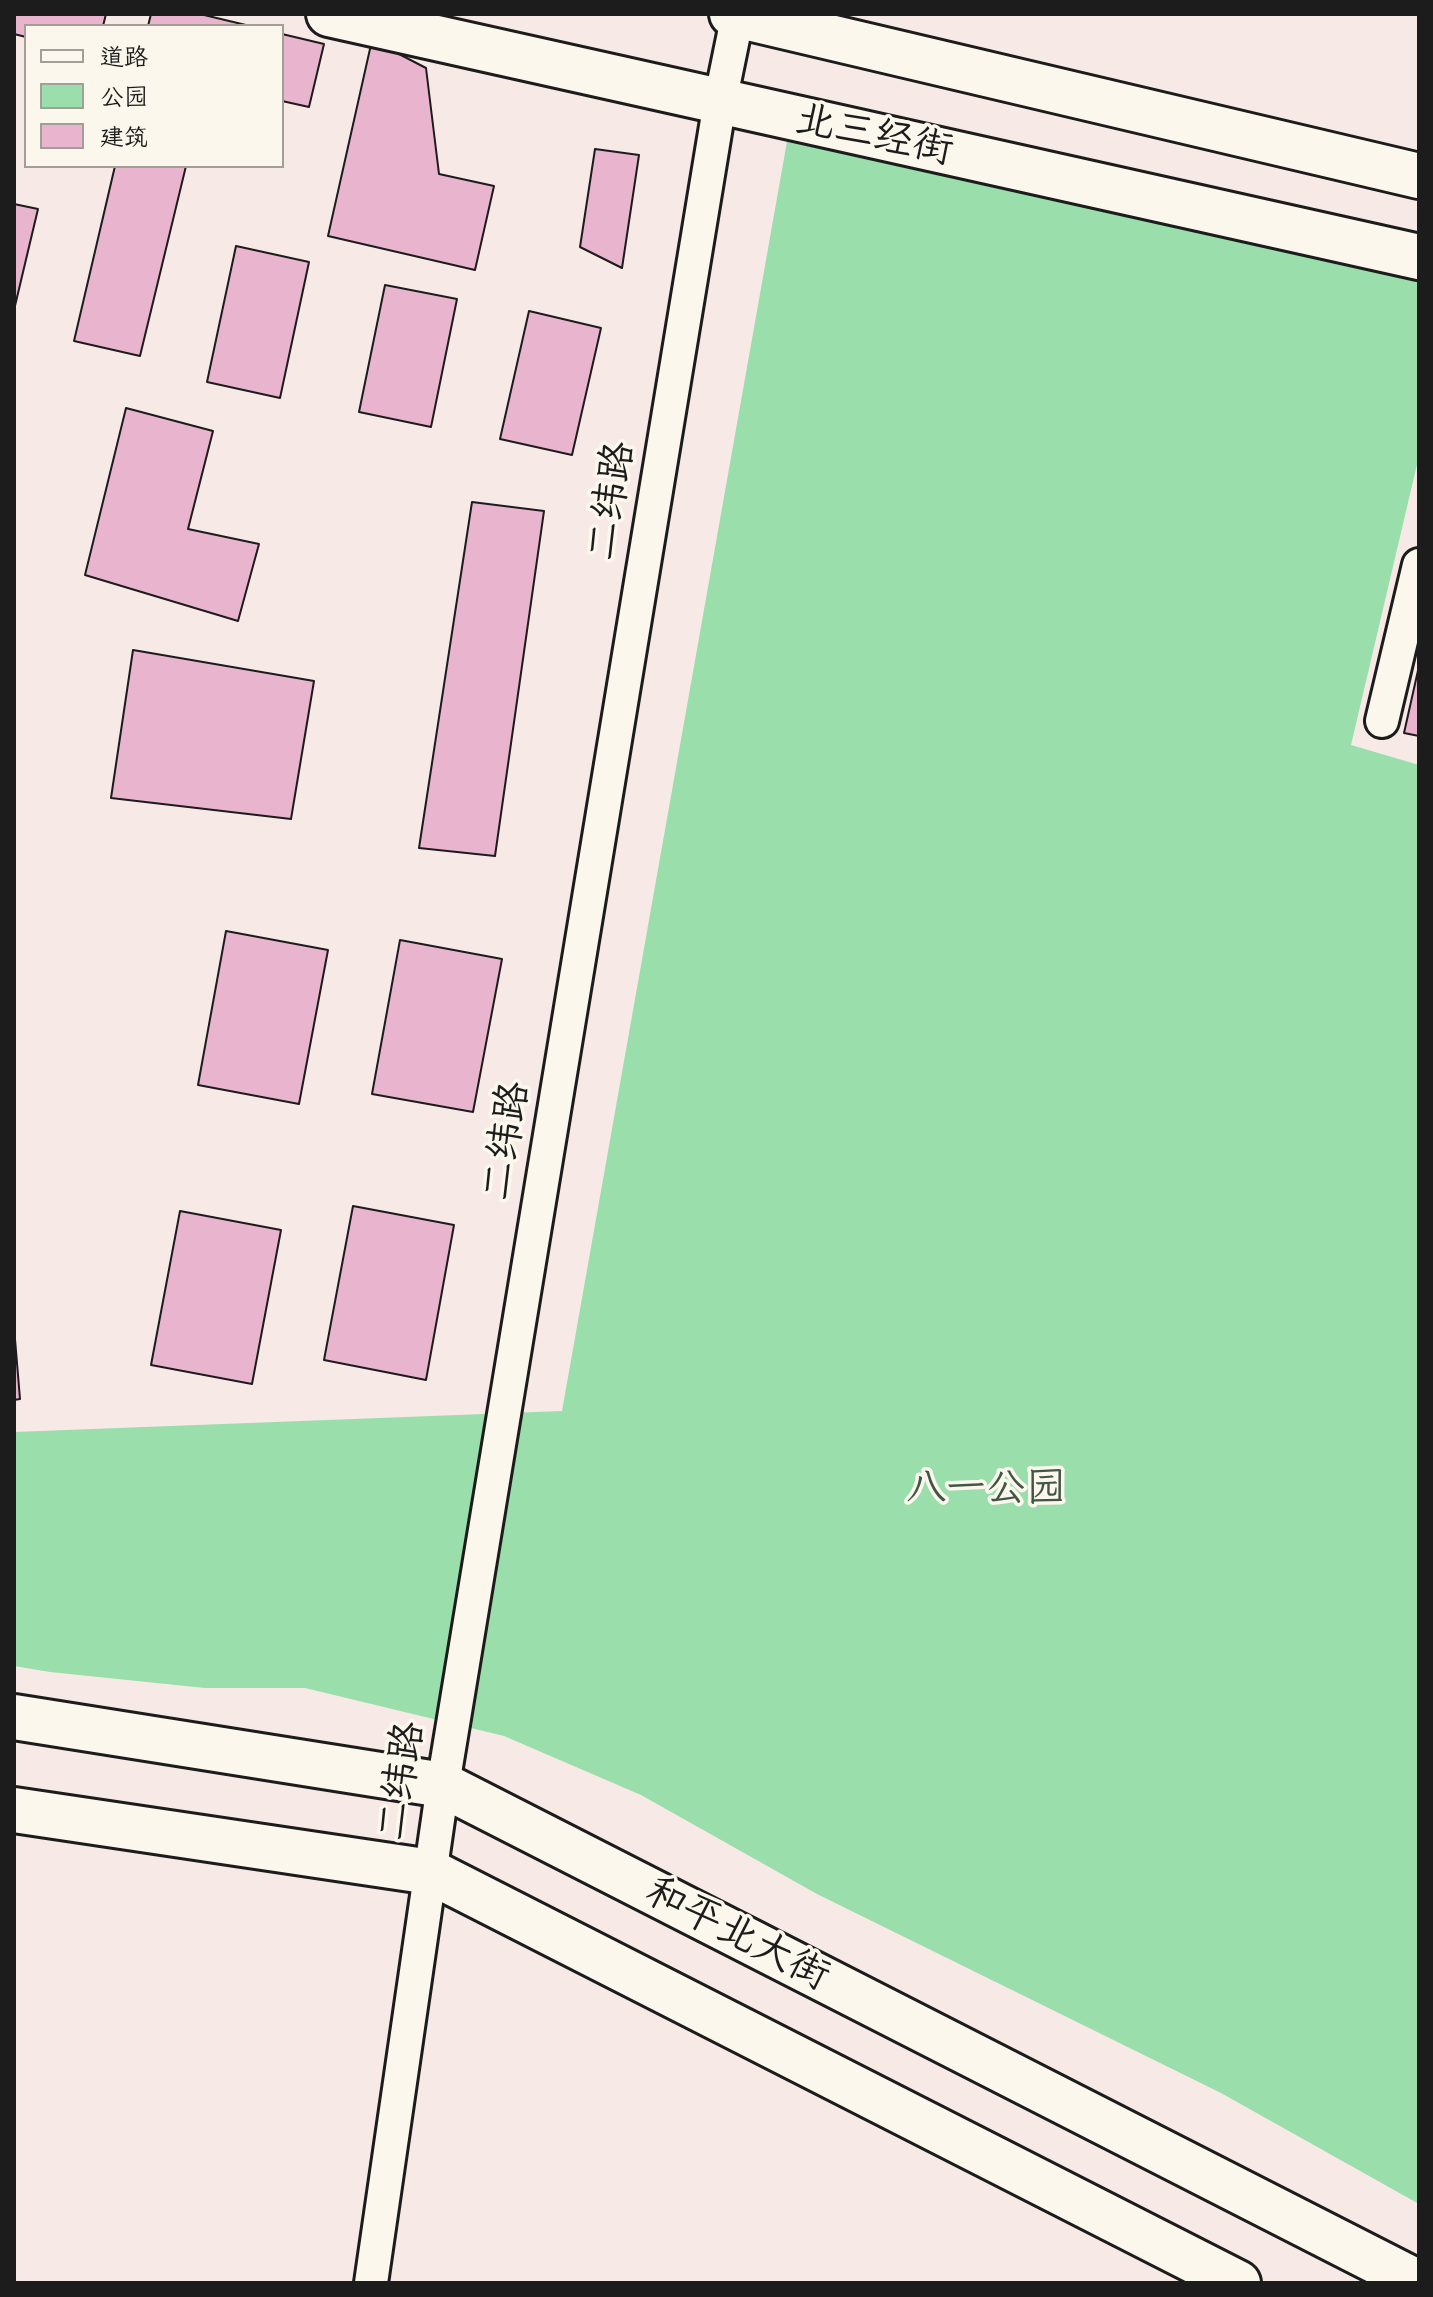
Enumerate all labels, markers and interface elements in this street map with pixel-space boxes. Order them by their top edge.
legend [24,24,284,168]
text: 道路 [100,42,148,72]
text: 公园 [100,82,148,112]
street label: 北三经街 [791,96,957,176]
text: 建筑 [100,122,148,152]
street label: 二纬路 [579,438,645,564]
street label: 二纬路 [474,1078,540,1204]
park label: 八一公园 [906,1466,1066,1514]
street label: 二纬路 [369,1718,435,1844]
street label: 和平北大街 [637,1868,837,2002]

